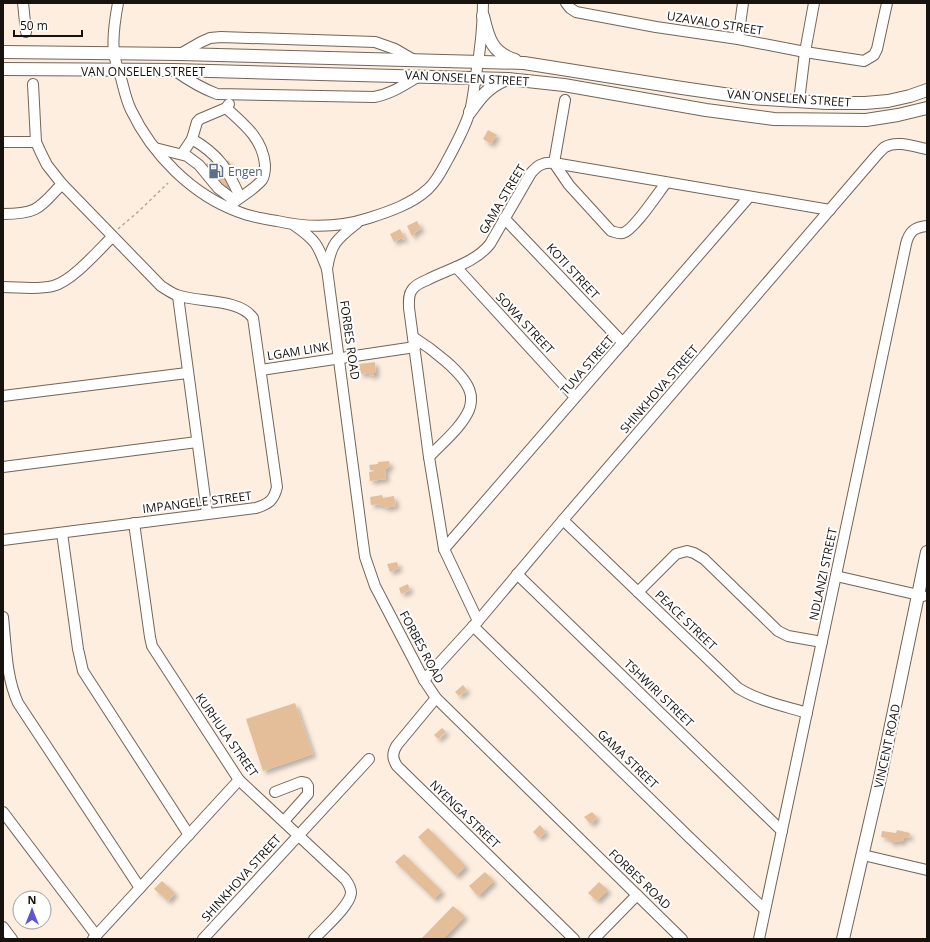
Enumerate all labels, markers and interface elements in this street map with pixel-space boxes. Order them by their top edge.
street label: UZAVALO STREET [666,7,765,39]
scale bar [14,12,82,38]
text: 50 m [20,17,48,34]
street label: VAN ONSELEN STREET [81,63,205,80]
street label: VAN ONSELEN STREET [405,66,530,90]
street label: VAN ONSELEN STREET [726,85,852,111]
street label: GAMA STREET [475,161,530,237]
fuel station icon: Engen [207,162,225,180]
place label: Engen [228,163,263,180]
street label: KOTI STREET [543,239,603,303]
street label: SOWA STREET [492,289,558,358]
street label: FORBES ROAD [336,299,364,381]
street label: TUVA STREET [556,331,618,398]
street label: LGAM LINK [266,338,331,364]
street label: SHINKHOVA STREET [616,341,702,437]
street label: IMPANGELE STREET [141,487,253,517]
street label: NDLANZI STREET [805,526,841,622]
street label: PEACE STREET [652,586,721,654]
street label: FORBES ROAD [396,608,448,686]
street label: TSHWIRI STREET [620,655,698,731]
street label: KURHULA STREET [192,690,262,781]
street label: VINCENT ROAD [870,702,904,790]
street label: GAMA STREET [594,726,662,793]
street label: NYENGA STREET [426,776,504,852]
street label: SHINKHOVA STREET [197,831,285,925]
street label: FORBES ROAD [605,845,675,913]
north arrow [12,890,52,930]
text: N [28,892,36,907]

